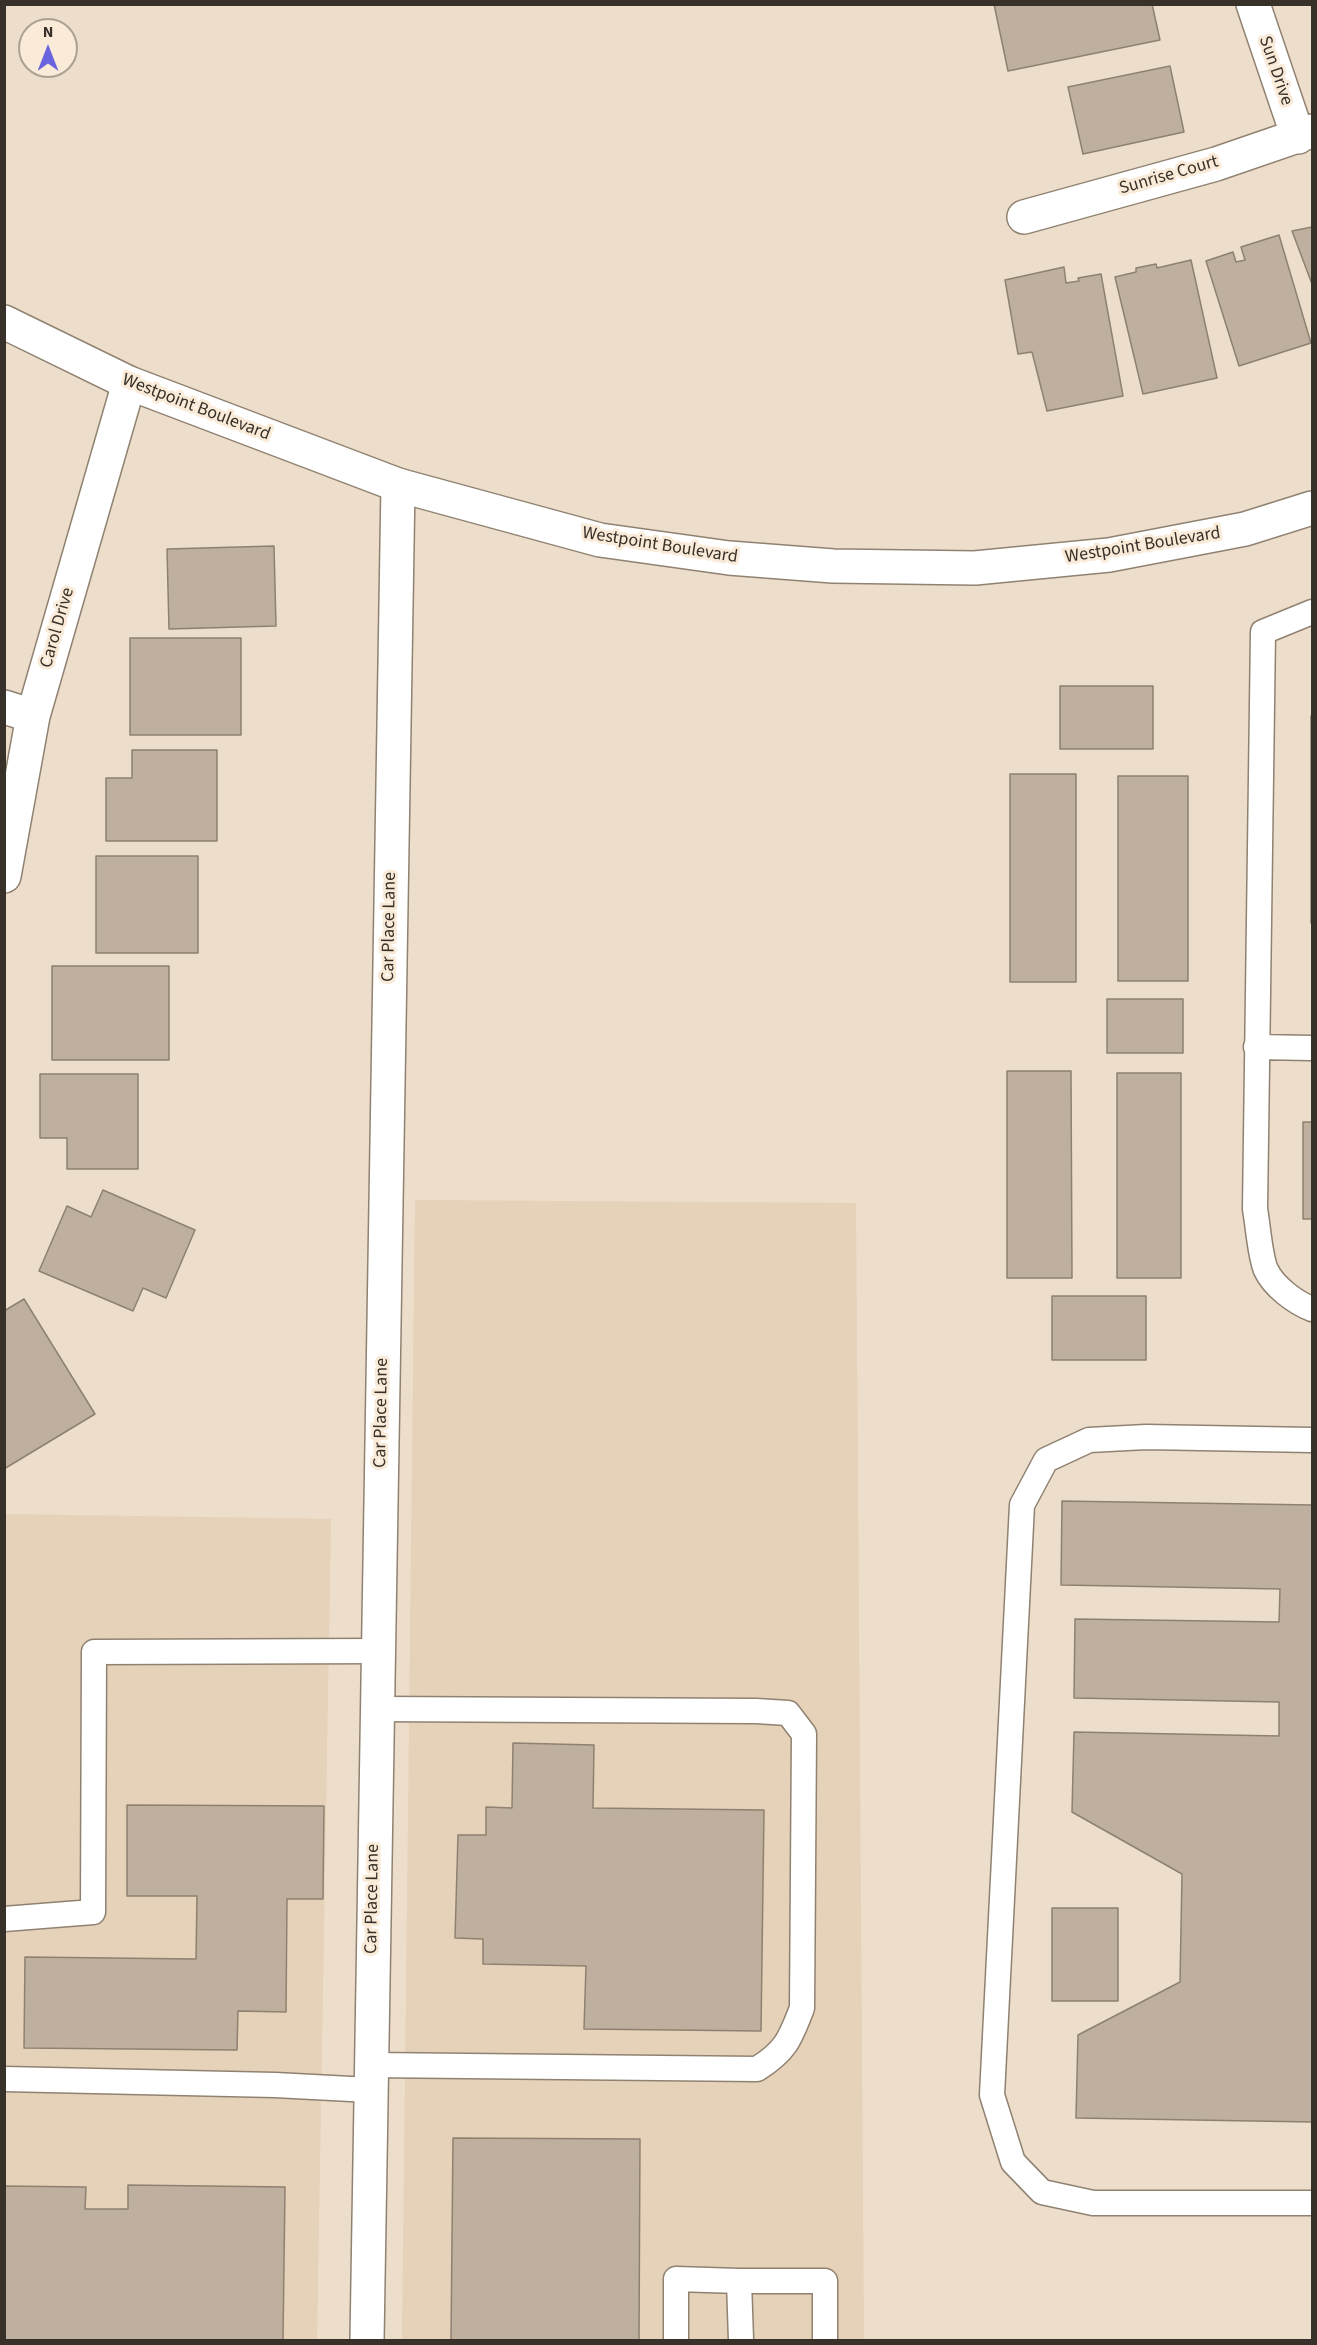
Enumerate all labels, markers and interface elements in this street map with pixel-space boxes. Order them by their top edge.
north arrow [18,18,78,78]
text: N [43,21,53,43]
street label: Sun Drive [1253,34,1297,108]
street label: Sunrise Court [1117,152,1221,200]
street label: Westpoint Boulevard [119,370,273,446]
street label: Westpoint Boulevard [581,523,739,569]
street label: Westpoint Boulevard [1064,523,1222,569]
street label: Carol Drive [36,585,80,671]
street label: Car Place Lane [378,872,402,982]
street label: Car Place Lane [370,1358,394,1468]
street label: Car Place Lane [361,1844,385,1954]

